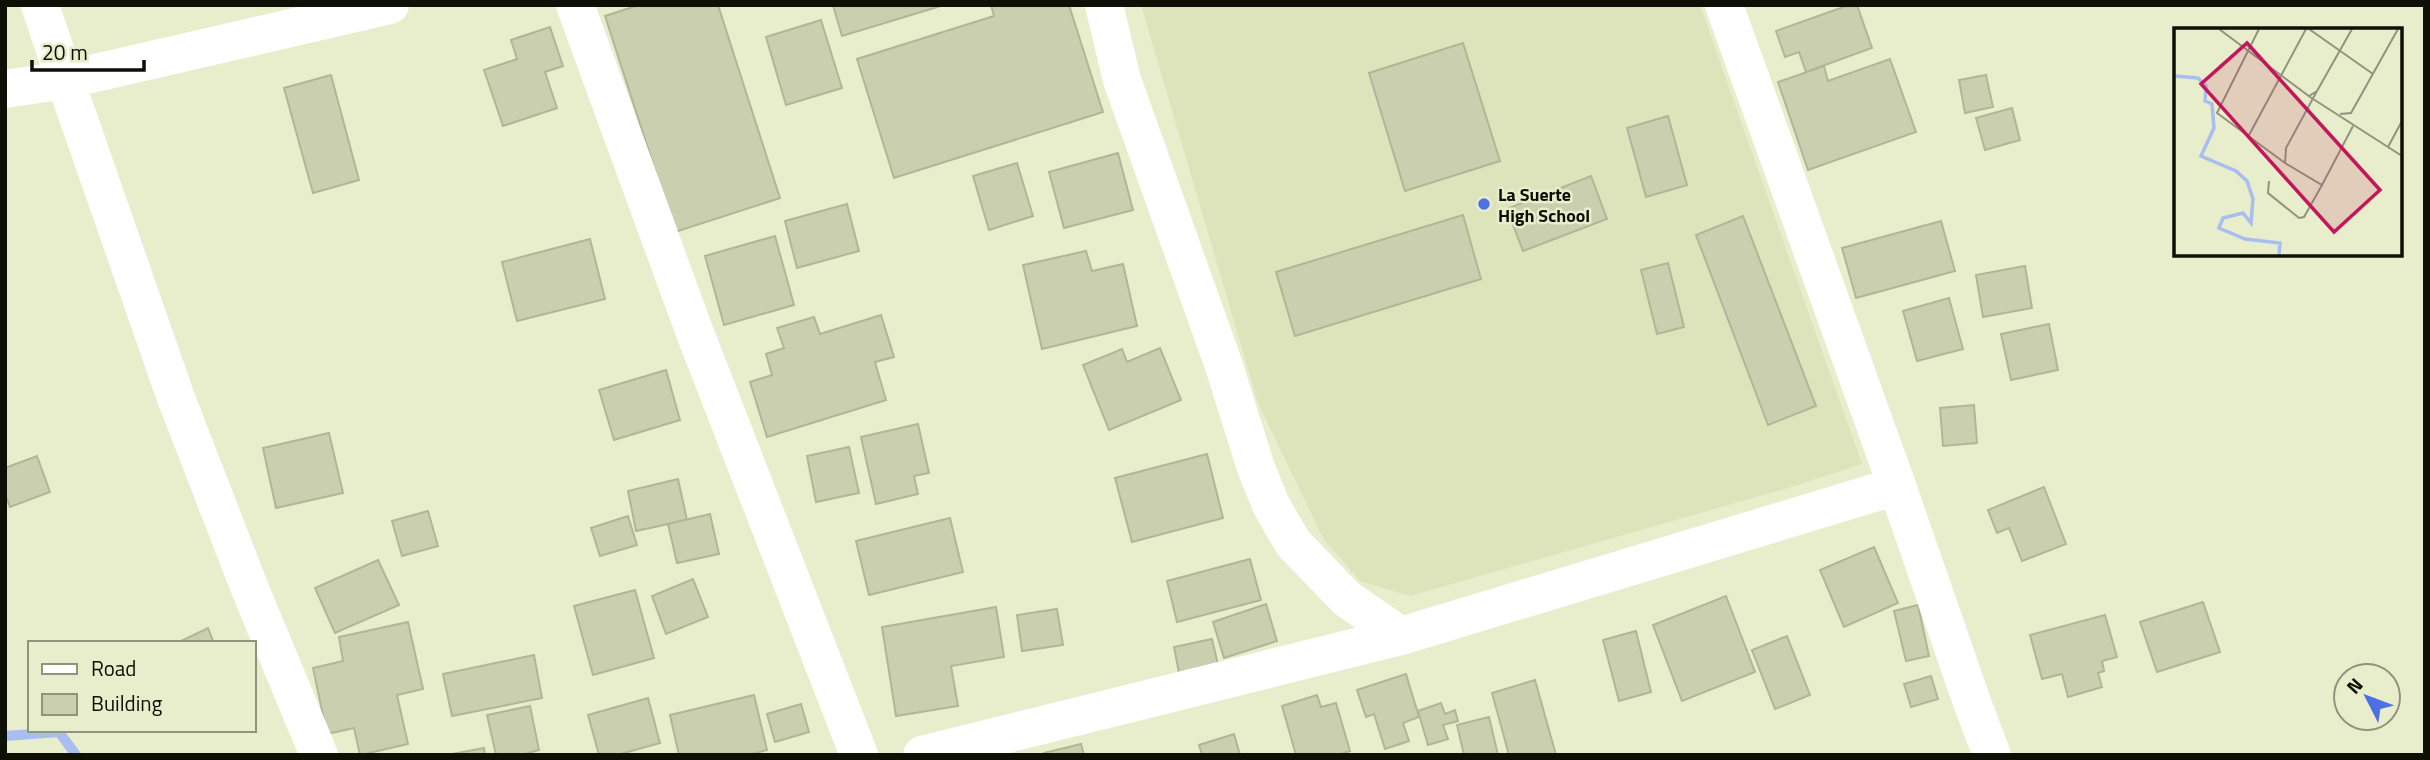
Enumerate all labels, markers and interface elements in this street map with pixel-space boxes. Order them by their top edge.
scale bar [32,28,144,72]
inset map [2174,28,2402,256]
text: 20 m [42,36,88,68]
place label: La Suerte High School [1498,181,1590,229]
marker: La Suerte High School [1476,196,1492,212]
legend [28,641,256,732]
text: Road [91,652,136,684]
north arrow [2332,662,2402,732]
text: N [2339,671,2369,700]
text: Building [91,687,163,719]

